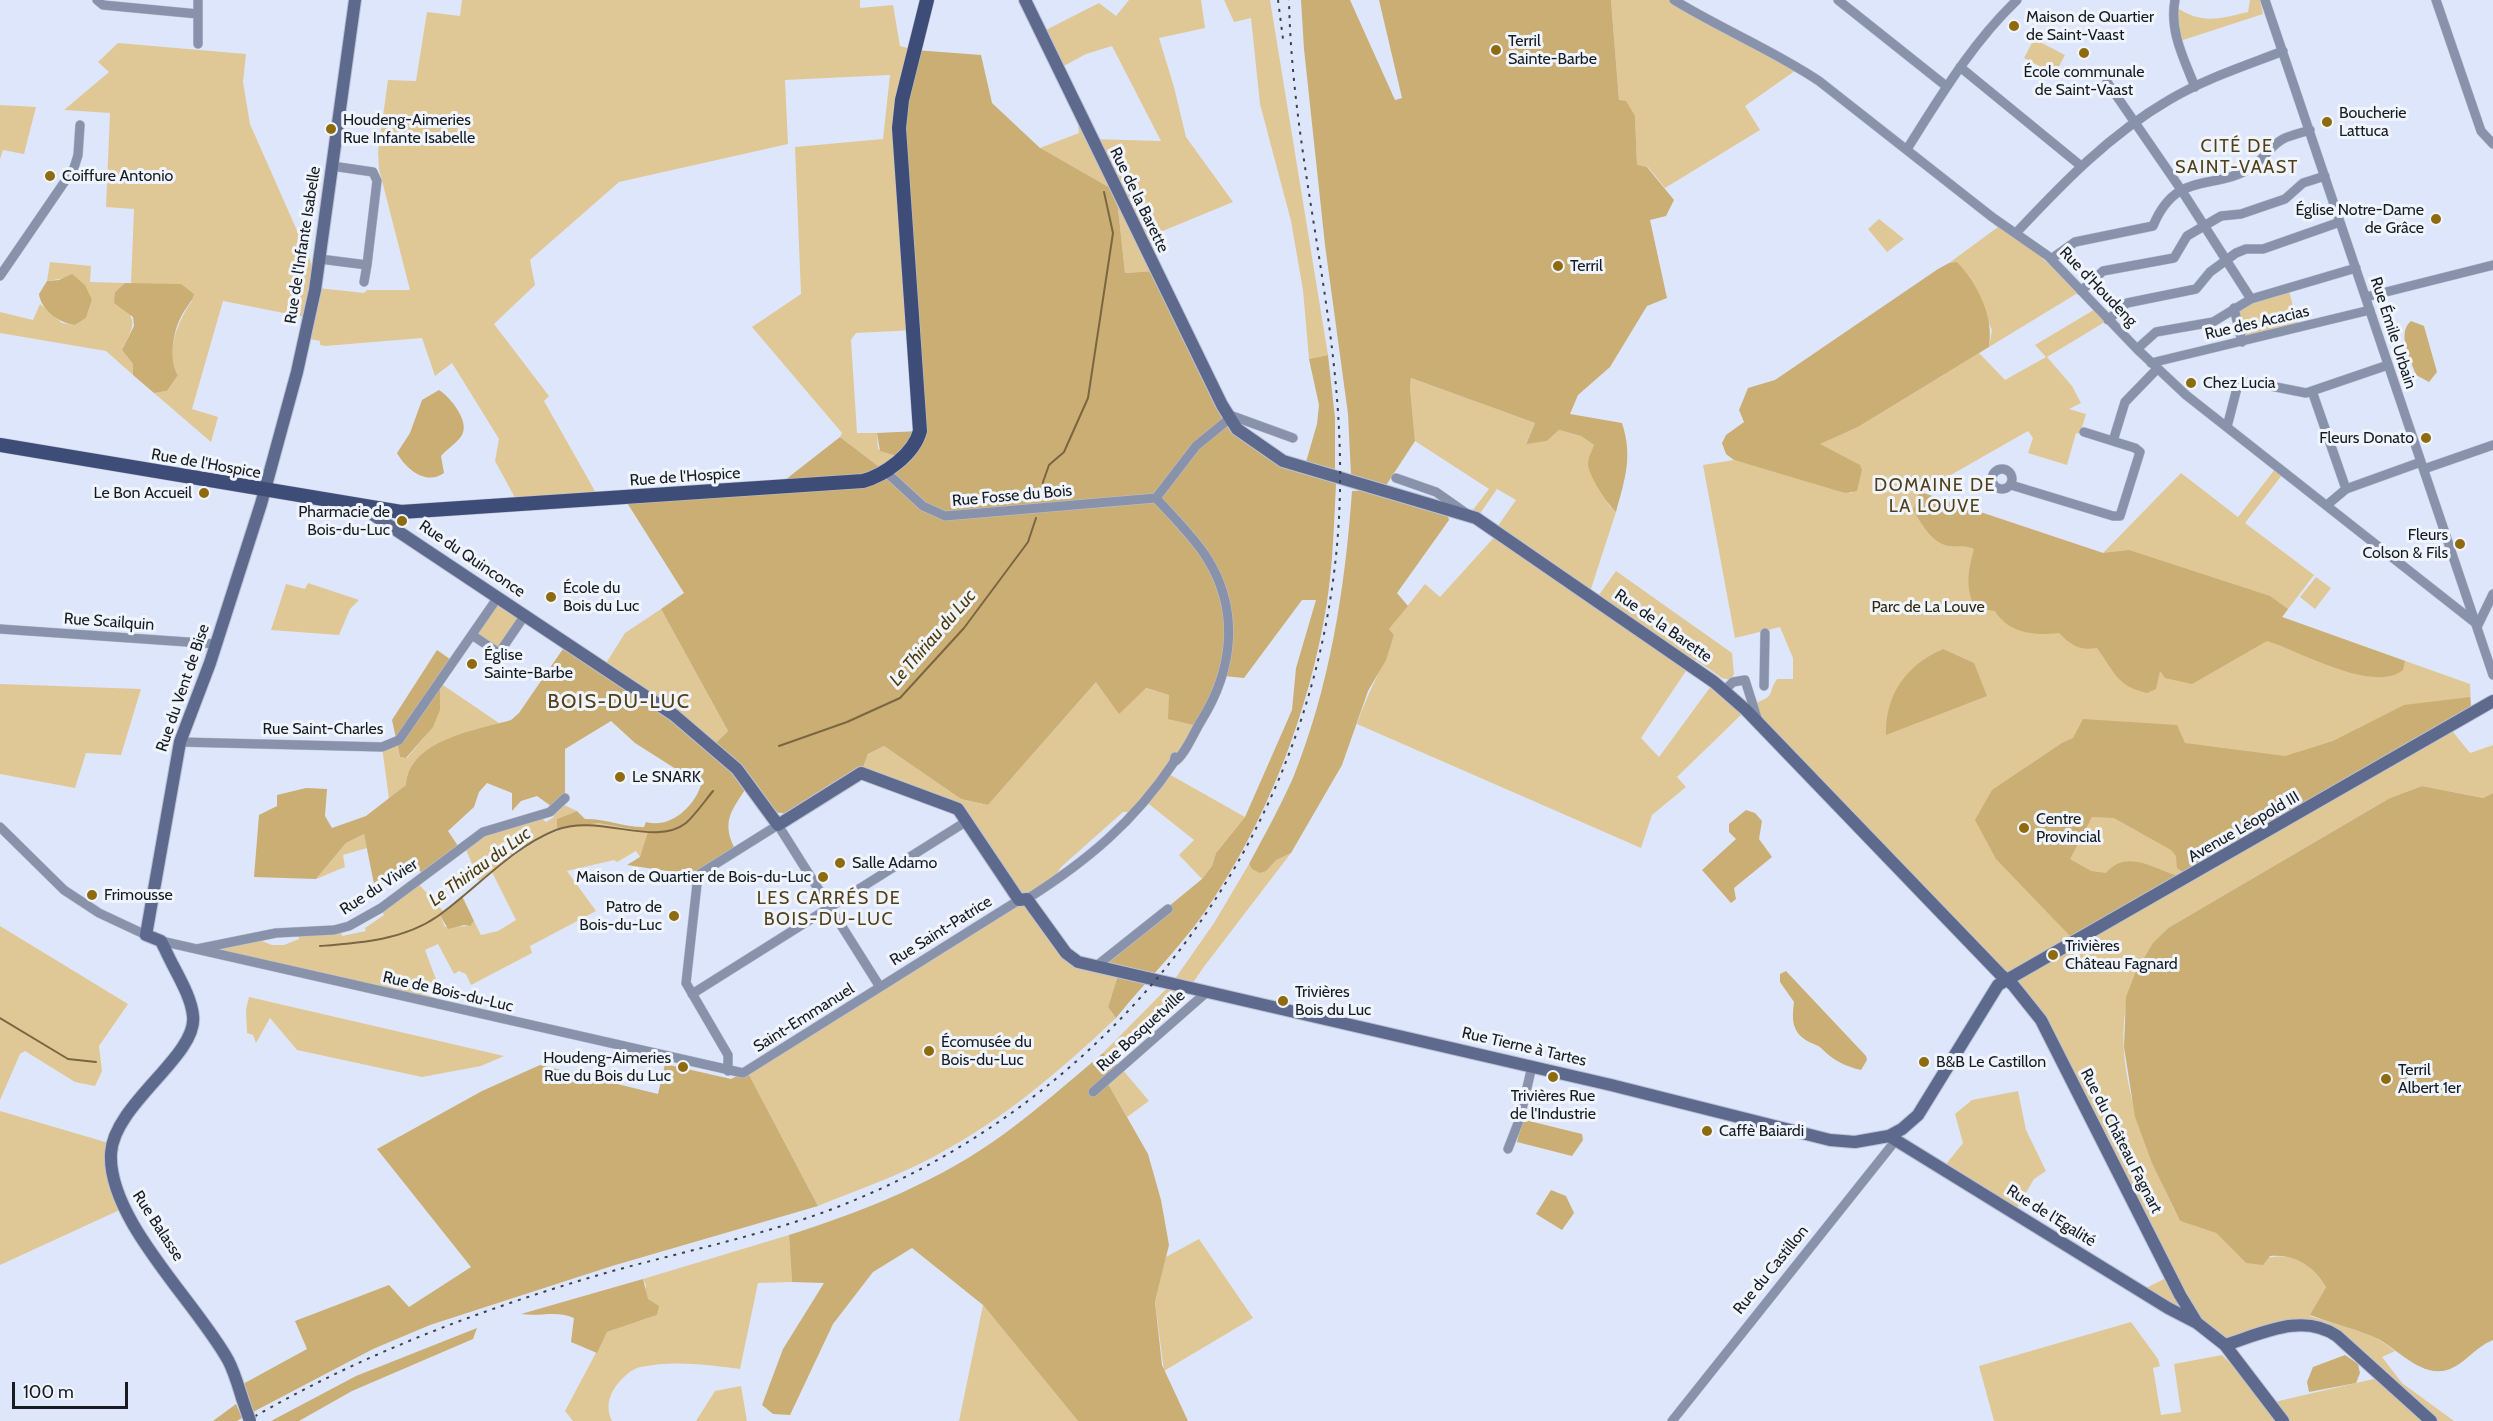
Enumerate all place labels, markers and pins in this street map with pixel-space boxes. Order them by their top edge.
place label: Maison de Quartier de Saint-Vaast [2026,7,2154,45]
marker: Maison de Quartier de Saint-Vaast [2007,19,2021,33]
place label: Terril Sainte-Barbe [1508,31,1597,69]
marker: Terril Sainte-Barbe [1489,43,1503,57]
marker: École communale de Saint-Vaast [2077,46,2091,60]
place label: École communale de Saint-Vaast [2024,62,2144,100]
place label: Boucherie Lattuca [2339,103,2407,141]
place label: Houdeng-Aimeries Rue Infante Isabelle [343,110,475,148]
marker: Boucherie Lattuca [2320,115,2334,129]
marker: Houdeng-Aimeries Rue Infante Isabelle [324,122,338,136]
place label: Coiffure Antonio [62,166,173,186]
marker: Coiffure Antonio [43,169,57,183]
place label: Église Notre-Dame de Grâce [2295,200,2424,238]
marker: Église Notre-Dame de Grâce [2429,212,2443,226]
place label: Terril [1570,256,1603,276]
marker: Terril [1551,259,1565,273]
place label: Chez Lucia [2203,373,2275,393]
marker: Chez Lucia [2184,376,2198,390]
place label: Fleurs Donato [2319,428,2414,448]
marker: Fleurs Donato [2419,431,2433,445]
place label: Le Bon Accueil [94,483,192,503]
marker: Le Bon Accueil [197,486,211,500]
place label: Pharmacie de Bois-du-Luc [298,502,390,540]
marker: Pharmacie de Bois-du-Luc [395,514,409,528]
place label: Fleurs Colson & Fils [2362,525,2448,563]
marker: Fleurs Colson & Fils [2453,537,2467,551]
place label: École du Bois du Luc [563,578,639,616]
marker: École du Bois du Luc [544,590,558,604]
place label: Église Sainte-Barbe [484,645,573,683]
marker: Église Sainte-Barbe [465,657,479,671]
place label: Le SNARK [632,767,701,787]
marker: Le SNARK [613,770,627,784]
place label: Centre Provincial [2036,809,2101,847]
marker: Centre Provincial [2017,821,2031,835]
place label: Salle Adamo [852,853,937,873]
marker: Salle Adamo [833,856,847,870]
place label: Maison de Quartier de Bois-du-Luc [576,867,811,887]
marker: Maison de Quartier de Bois-du-Luc [816,870,830,884]
place label: Frimousse [104,885,173,905]
marker: Frimousse [85,888,99,902]
place label: Patro de Bois-du-Luc [579,897,662,935]
marker: Patro de Bois-du-Luc [667,909,681,923]
place label: Trivières Château Fagnard [2065,936,2178,974]
marker: Trivières Château Fagnard [2046,948,2060,962]
place label: Trivières Bois du Luc [1295,982,1371,1020]
marker: Trivières Bois du Luc [1276,994,1290,1008]
place label: Écomusée du Bois-du-Luc [941,1032,1032,1070]
marker: Écomusée du Bois-du-Luc [922,1044,936,1058]
place label: Houdeng-Aimeries Rue du Bois du Luc [543,1048,671,1086]
place label: B&B Le Castillon [1936,1052,2046,1072]
marker: B&B Le Castillon [1917,1055,1931,1069]
marker: Houdeng-Aimeries Rue du Bois du Luc [676,1060,690,1074]
place label: Terril Albert 1er [2398,1060,2461,1098]
marker: Trivières Rue de l'Industrie [1546,1070,1560,1084]
marker: Terril Albert 1er [2379,1072,2393,1086]
place label: Trivières Rue de l'Industrie [1510,1086,1596,1124]
place label: Caffè Baiardi [1719,1121,1804,1141]
marker: Caffè Baiardi [1700,1124,1714,1138]

